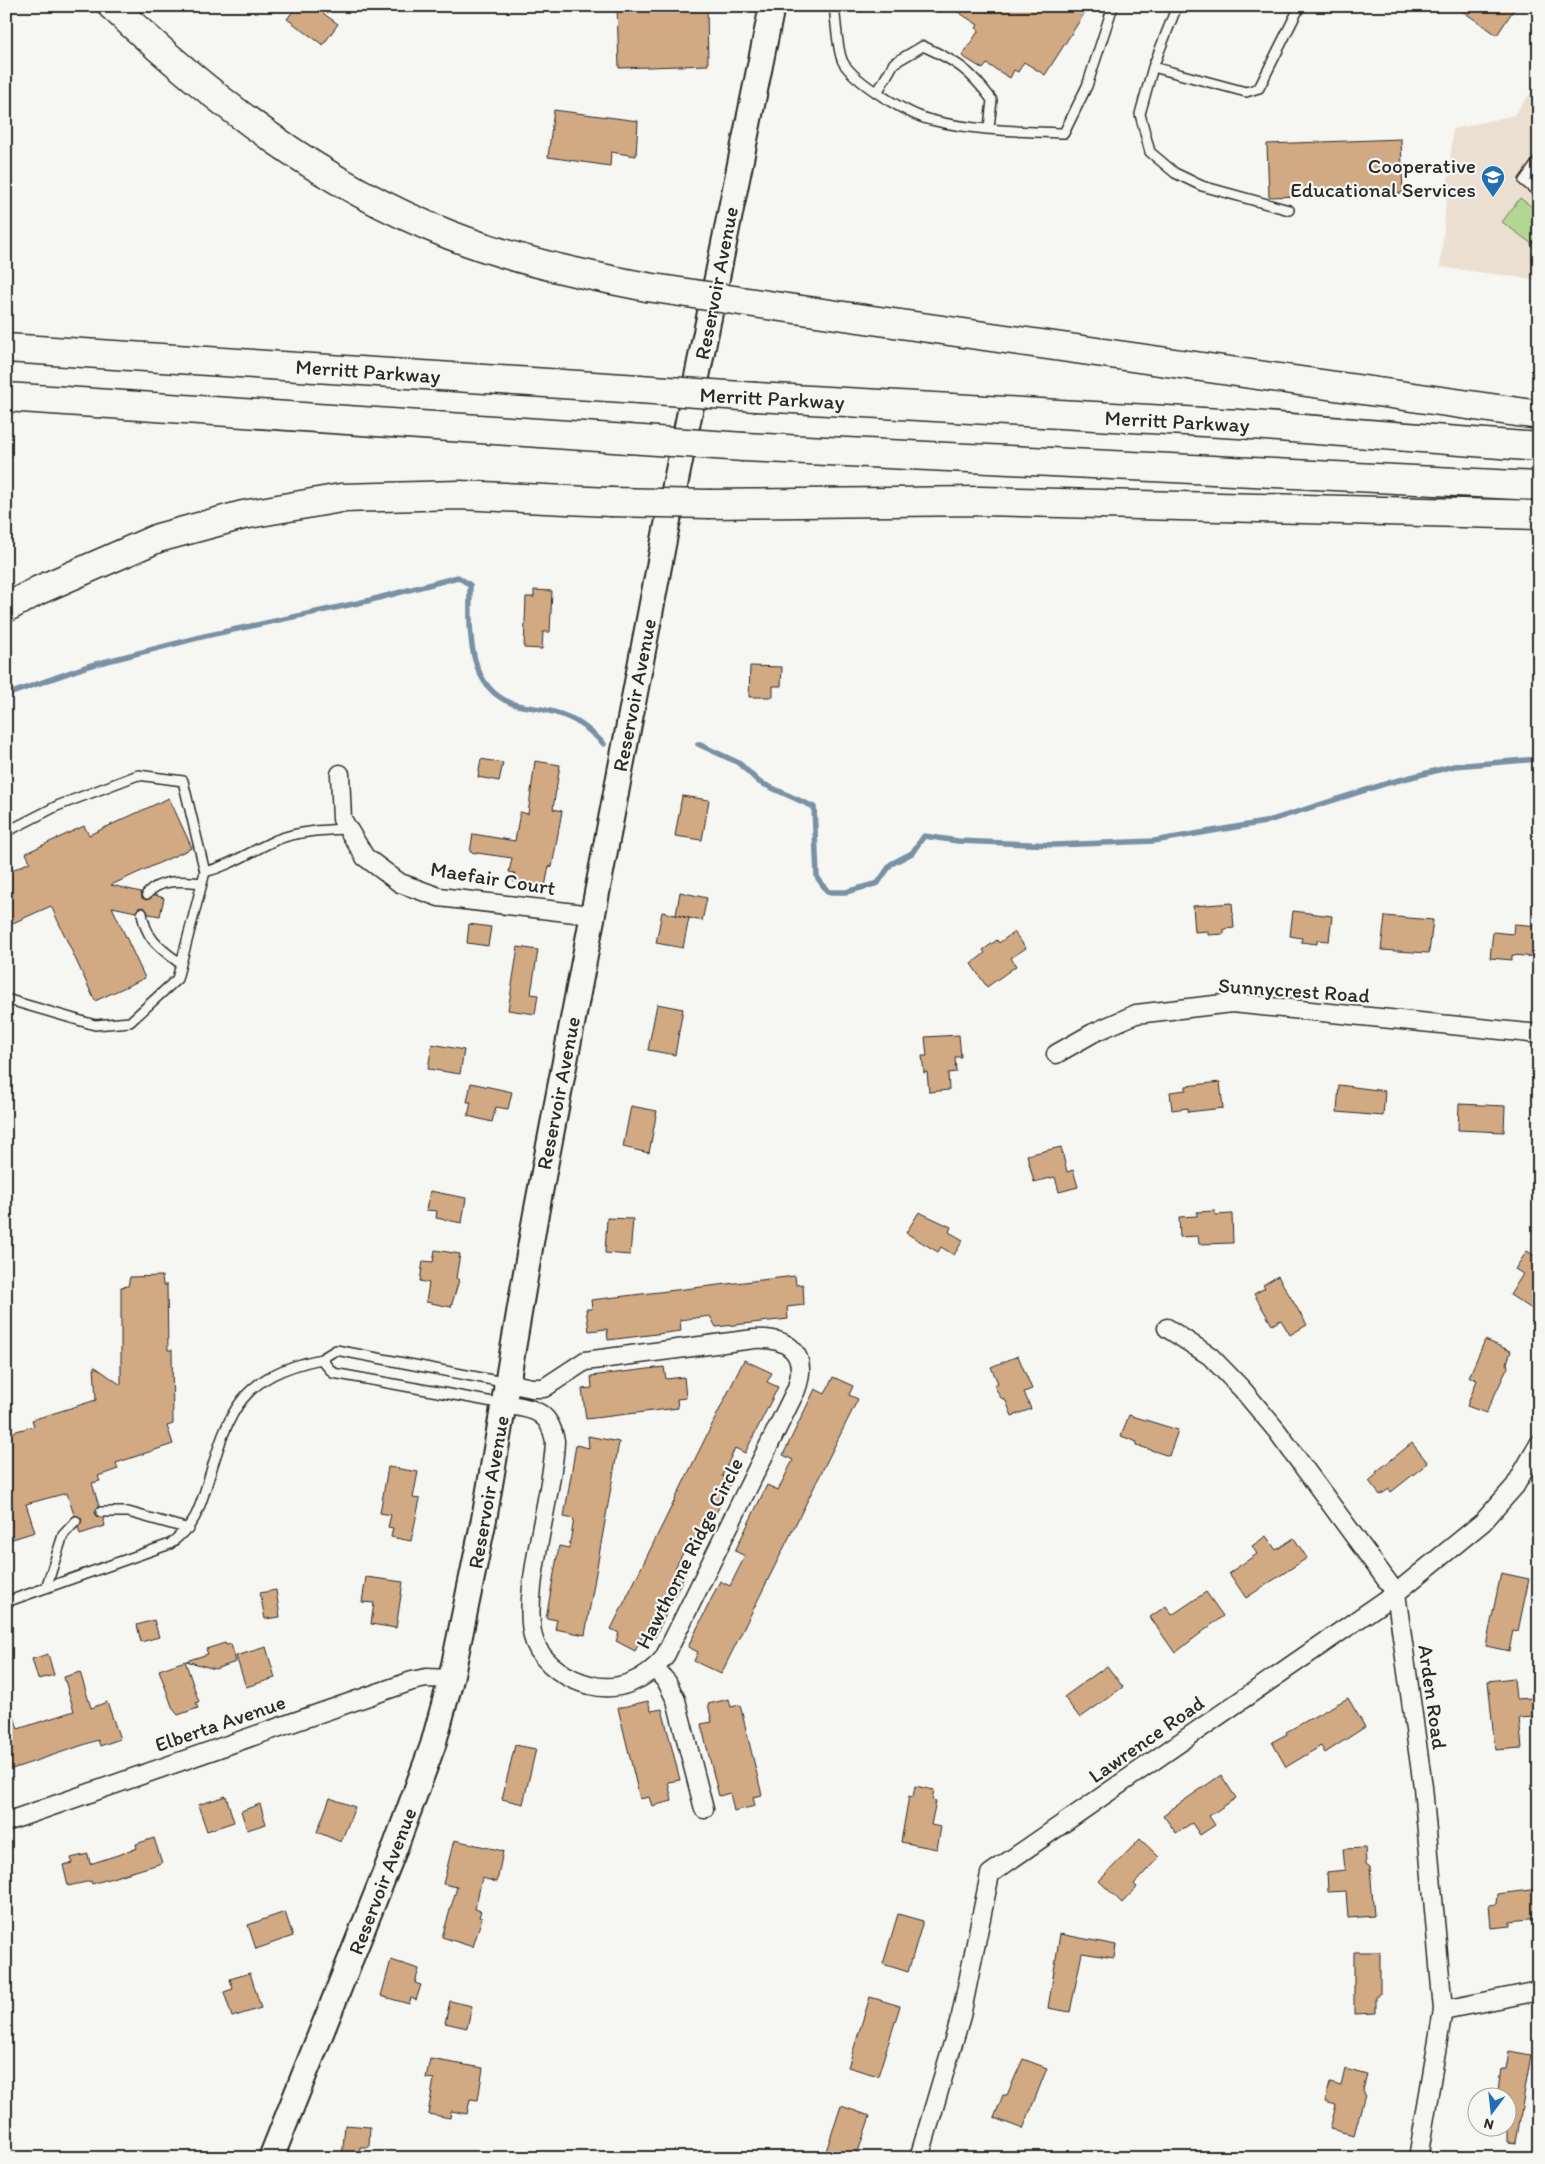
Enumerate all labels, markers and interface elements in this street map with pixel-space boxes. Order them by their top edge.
place label: Cooperative Educational Services [1290,153,1476,202]
school or university icon: Cooperative Educational Services [1480,164,1506,198]
street label: Reservoir Avenue [689,204,743,362]
street label: Merritt Parkway [295,353,441,389]
street label: Merritt Parkway [699,382,845,414]
street label: Merritt Parkway [1104,405,1250,437]
street label: Reservoir Avenue [607,616,661,774]
street label: Maefair Court [429,856,557,900]
street label: Sunnycrest Road [1217,972,1371,1008]
street label: Reservoir Avenue [531,1014,585,1172]
street label: Reservoir Avenue [462,1413,514,1571]
street label: Hawthorne Ridge Circle [630,1453,748,1653]
street label: Arden Road [1413,1643,1453,1751]
street label: Elberta Avenue [151,1689,289,1757]
street label: Lawrence Road [1083,1690,1209,1788]
street label: Reservoir Avenue [342,1804,422,1958]
north arrow [1468,2086,1518,2136]
text: N [1482,2115,1496,2134]

